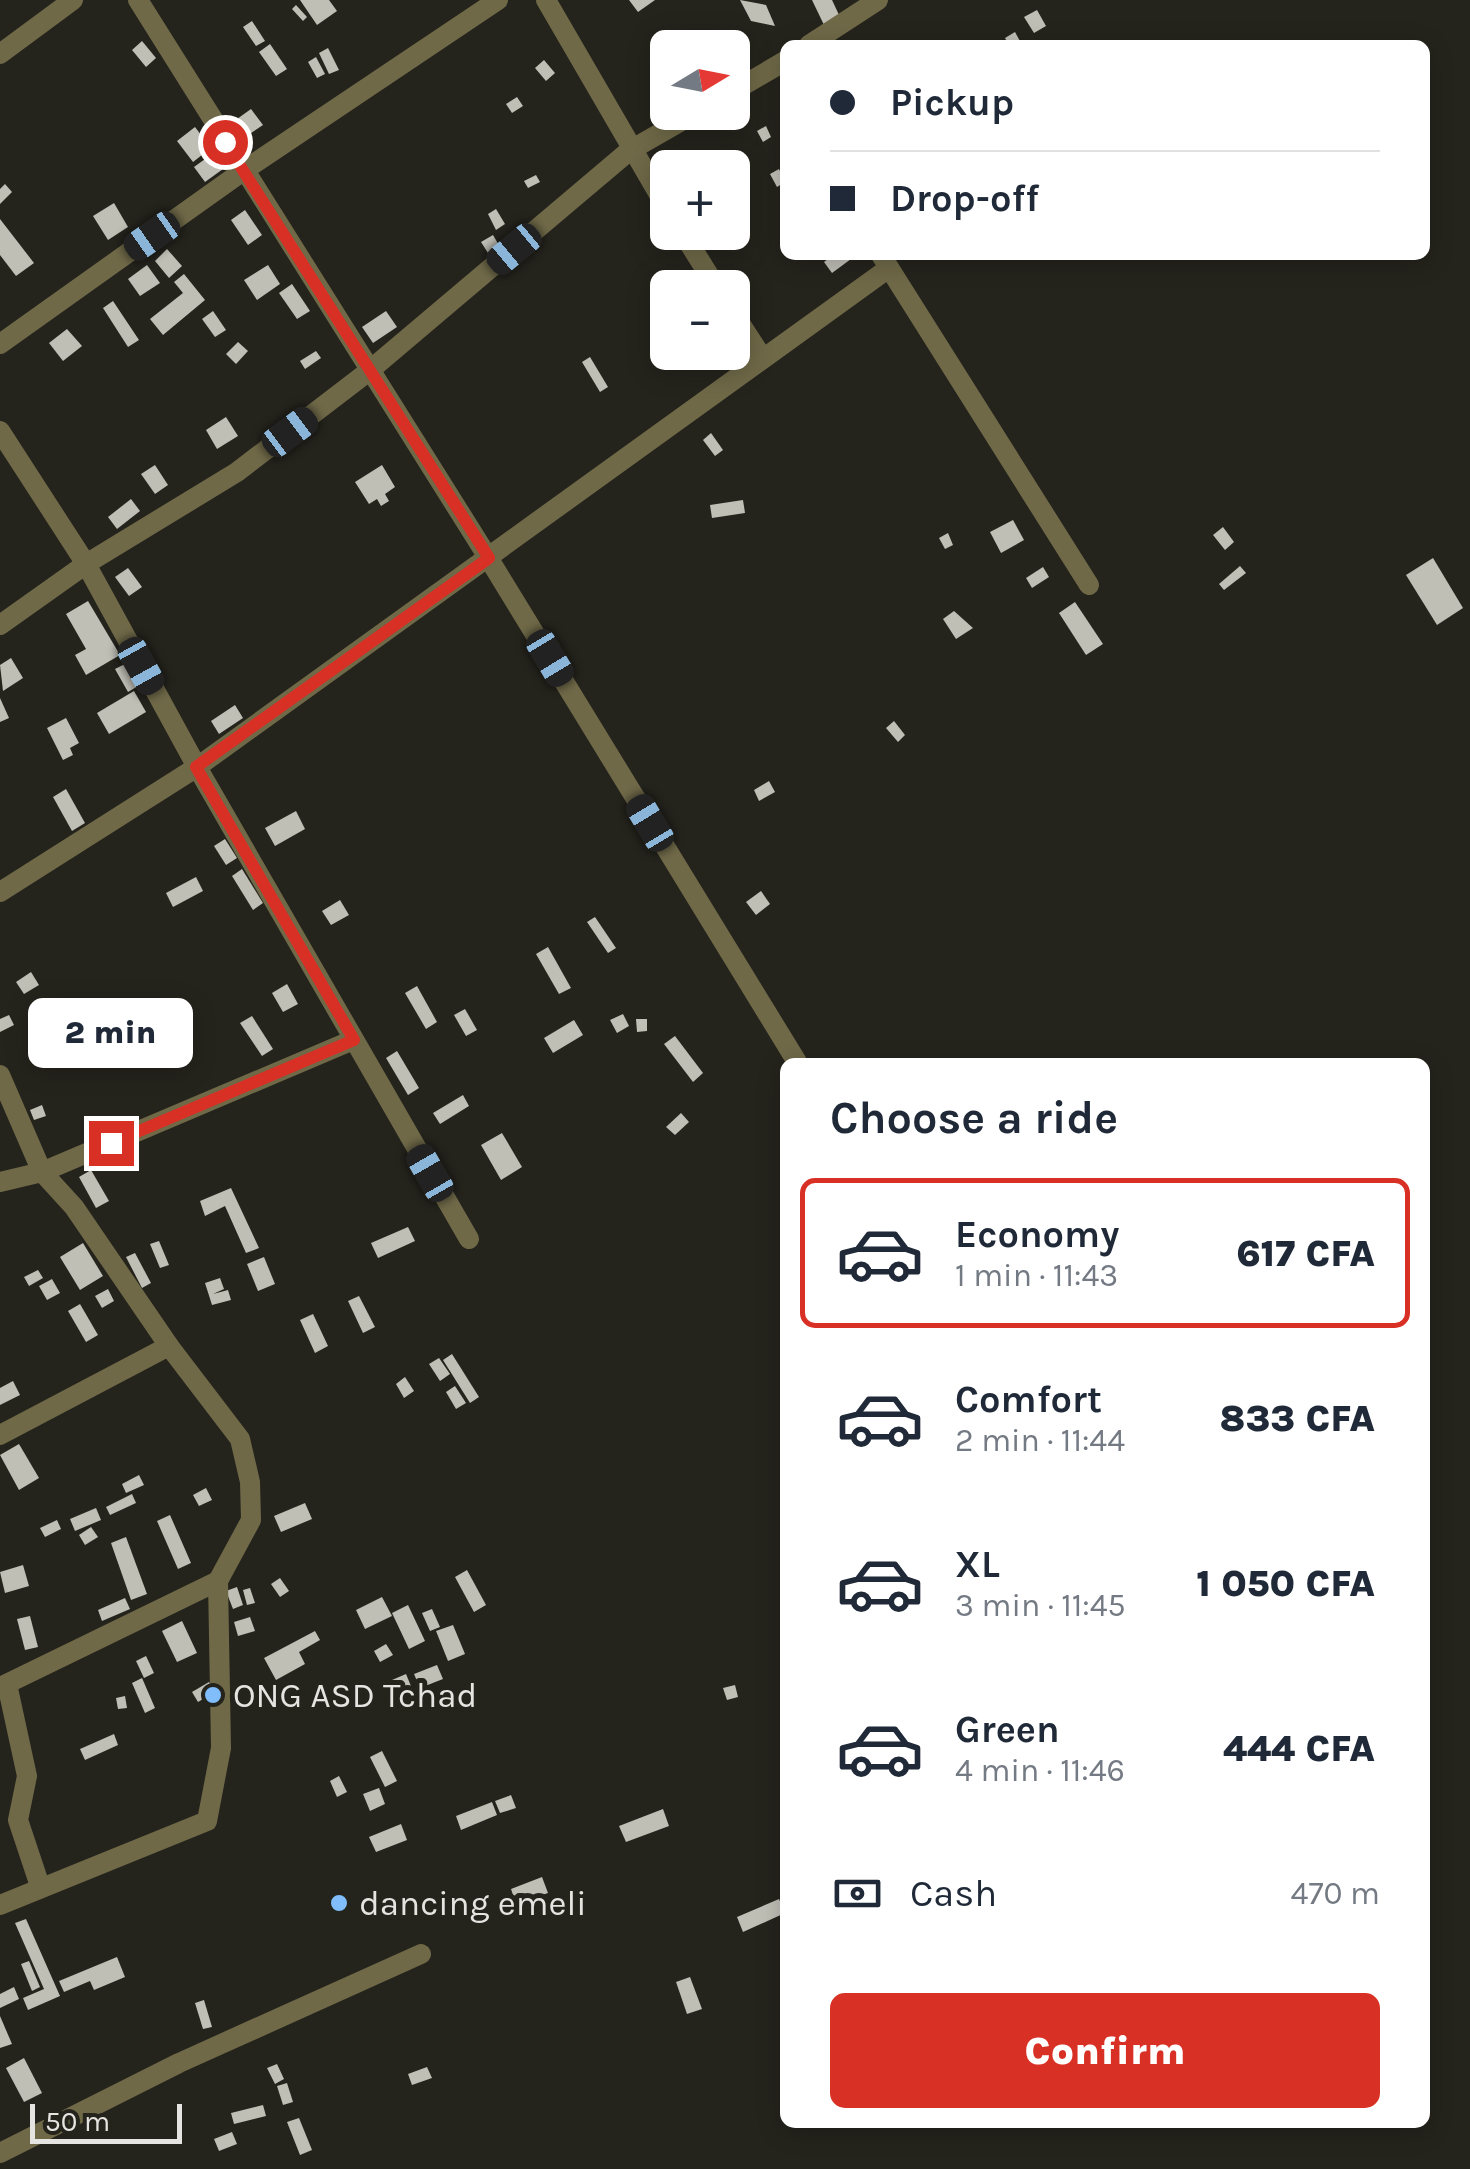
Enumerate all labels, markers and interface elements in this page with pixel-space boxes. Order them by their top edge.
north arrow [650,30,750,130]
map controls [650,30,750,370]
text: Pickup [890,80,1014,125]
route start [203,120,248,165]
button: + [650,150,750,250]
text: Drop-off [890,176,1039,221]
car [119,207,185,265]
car [481,218,547,280]
button: − [650,270,750,370]
car [257,402,323,462]
car [522,625,578,691]
car [113,632,169,700]
car [622,790,678,856]
callout: 2 min [28,998,194,1068]
text: 2 min [65,1014,156,1051]
text: Choose a ride [830,1092,1118,1144]
route end [89,1121,134,1166]
car [402,1140,458,1206]
icon: car [835,1208,925,1298]
text: Economy [955,1212,1119,1257]
text: 617 CFA [1236,1231,1375,1276]
text: 1 min · 11:43 [955,1257,1118,1294]
icon: car [835,1373,925,1463]
text: Comfort [955,1377,1102,1422]
text: 833 CFA [1220,1396,1375,1441]
text: 2 min · 11:44 [955,1422,1125,1459]
icon: car [835,1538,925,1628]
text: XL [955,1542,1000,1587]
text: 1 050 CFA [1196,1561,1375,1606]
text: 3 min · 11:45 [955,1587,1126,1624]
place label: ONG ASD Tchad [233,1675,477,1716]
marker: ONG ASD Tchad [202,1684,224,1706]
icon: car [835,1703,925,1793]
text: Green [955,1707,1060,1752]
text: 444 CFA [1223,1726,1375,1771]
text: 4 min · 11:46 [955,1752,1125,1789]
icon: cash [830,1866,885,1921]
text: Cash [910,1871,997,1916]
text: 470 m [1291,1875,1380,1912]
place label: dancing emeli [359,1883,587,1924]
marker: dancing emeli [328,1892,350,1914]
button: Confirm [830,1993,1380,2108]
scale bar [30,2099,182,2144]
text: 50 m [45,2105,110,2138]

